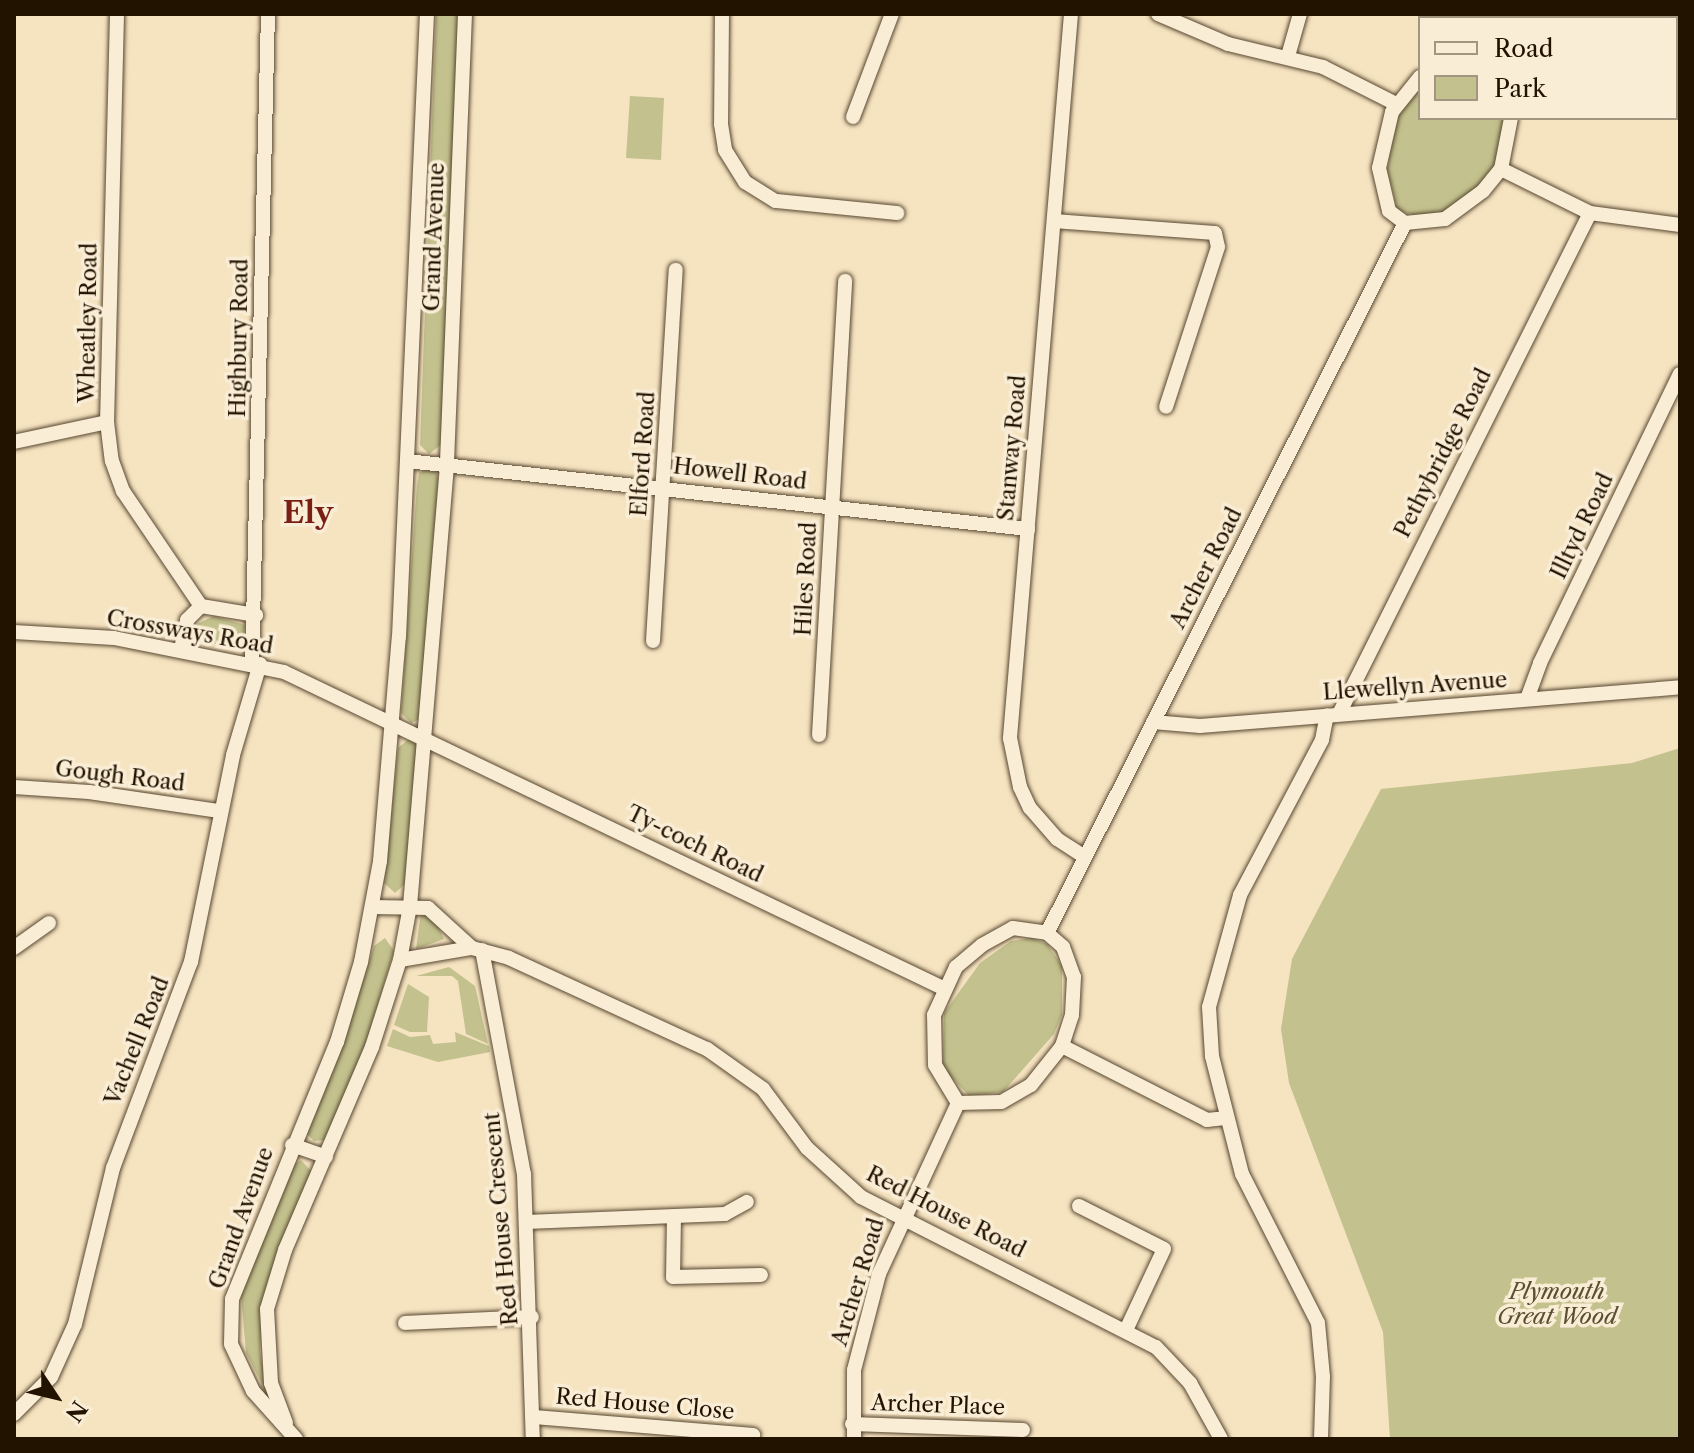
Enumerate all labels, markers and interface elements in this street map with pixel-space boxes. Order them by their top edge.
legend [1418,16,1678,120]
text: Road [1494,34,1553,63]
text: Park [1494,74,1546,103]
street label: Grand Avenue [418,162,450,312]
street label: Wheatley Road [73,242,103,404]
street label: Highbury Road [224,258,254,418]
street label: Pethybridge Road [1389,364,1497,542]
street label: Stanway Road [992,374,1032,522]
street label: Elford Road [625,391,661,517]
street label: Howell Road [672,453,808,495]
street label: Illtyd Road [1545,469,1619,583]
district label: Ely [283,495,333,531]
street label: Archer Road [1164,503,1248,633]
street label: Hiles Road [790,521,822,637]
street label: Crossways Road [105,604,275,660]
street label: Llewellyn Avenue [1321,666,1509,706]
street label: Gough Road [54,755,186,797]
street label: Ty-coch Road [623,800,767,888]
street label: Vachell Road [99,973,175,1109]
street label: Red House Crescent [479,1111,523,1327]
street label: Grand Avenue [203,1143,279,1293]
street label: Red House Road [862,1160,1030,1264]
street label: Archer Road [826,1215,890,1349]
park label: Plymouth Great Wood [1497,1278,1617,1330]
north arrow [16,1357,96,1437]
street label: Red House Close [554,1383,736,1425]
street label: Archer Place [870,1389,1006,1421]
text: N [60,1395,93,1427]

